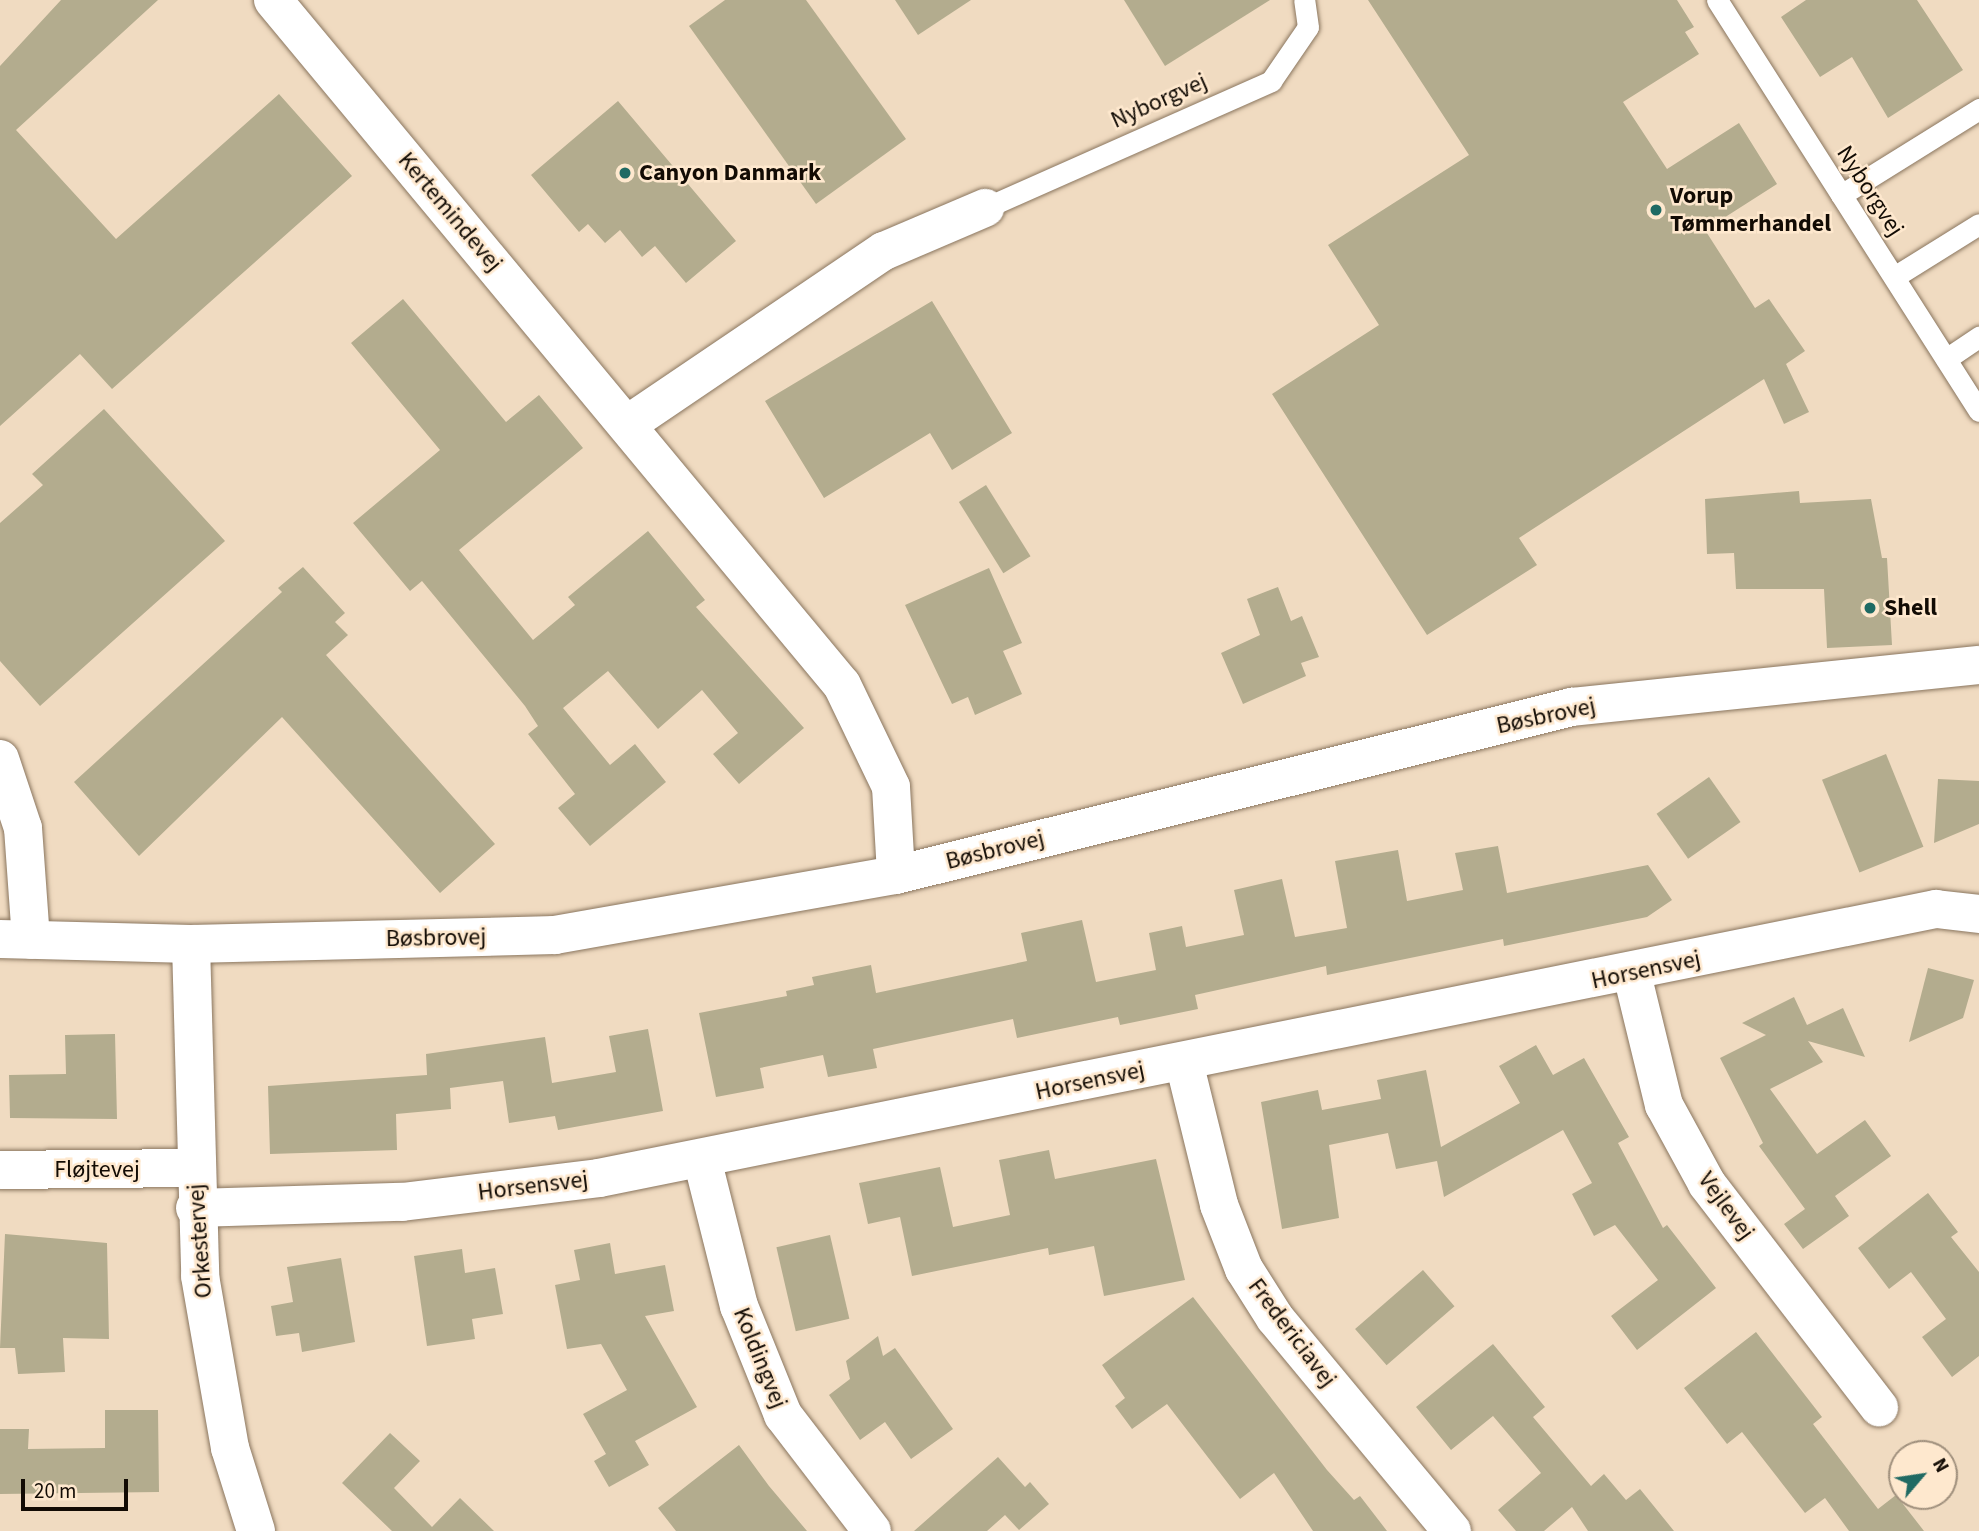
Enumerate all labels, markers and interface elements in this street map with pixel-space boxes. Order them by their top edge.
street label: Nyborgvej [1107,67,1211,135]
street label: Nyborgvej [1830,140,1910,242]
street label: Kertemindevej [392,146,508,278]
place label: Canyon Danmark [639,159,821,187]
marker: Canyon Danmark [617,165,633,181]
place label: Vorup Tømmerhandel [1670,182,1831,238]
marker: Vorup Tømmerhandel [1648,202,1664,218]
place label: Shell [1884,594,1937,622]
marker: Shell [1862,600,1878,616]
street label: Bøsbrovej [1494,691,1598,741]
street label: Bøsbrovej [943,824,1047,876]
street label: Bøsbrovej [386,923,486,953]
street label: Horsensvej [1589,944,1703,996]
street label: Horsensvej [1033,1055,1147,1107]
street label: Fløjtevej [54,1156,140,1184]
street label: Horsensvej [476,1165,590,1207]
street label: Vejlevej [1692,1166,1760,1246]
street label: Orkestervej [182,1183,218,1299]
street label: Fredericiavej [1242,1273,1342,1393]
street label: Koldingvej [727,1303,793,1413]
north arrow [1888,1440,1958,1510]
text: N [1925,1453,1955,1478]
scale bar [24,1464,131,1508]
text: 20 m [34,1476,76,1506]

